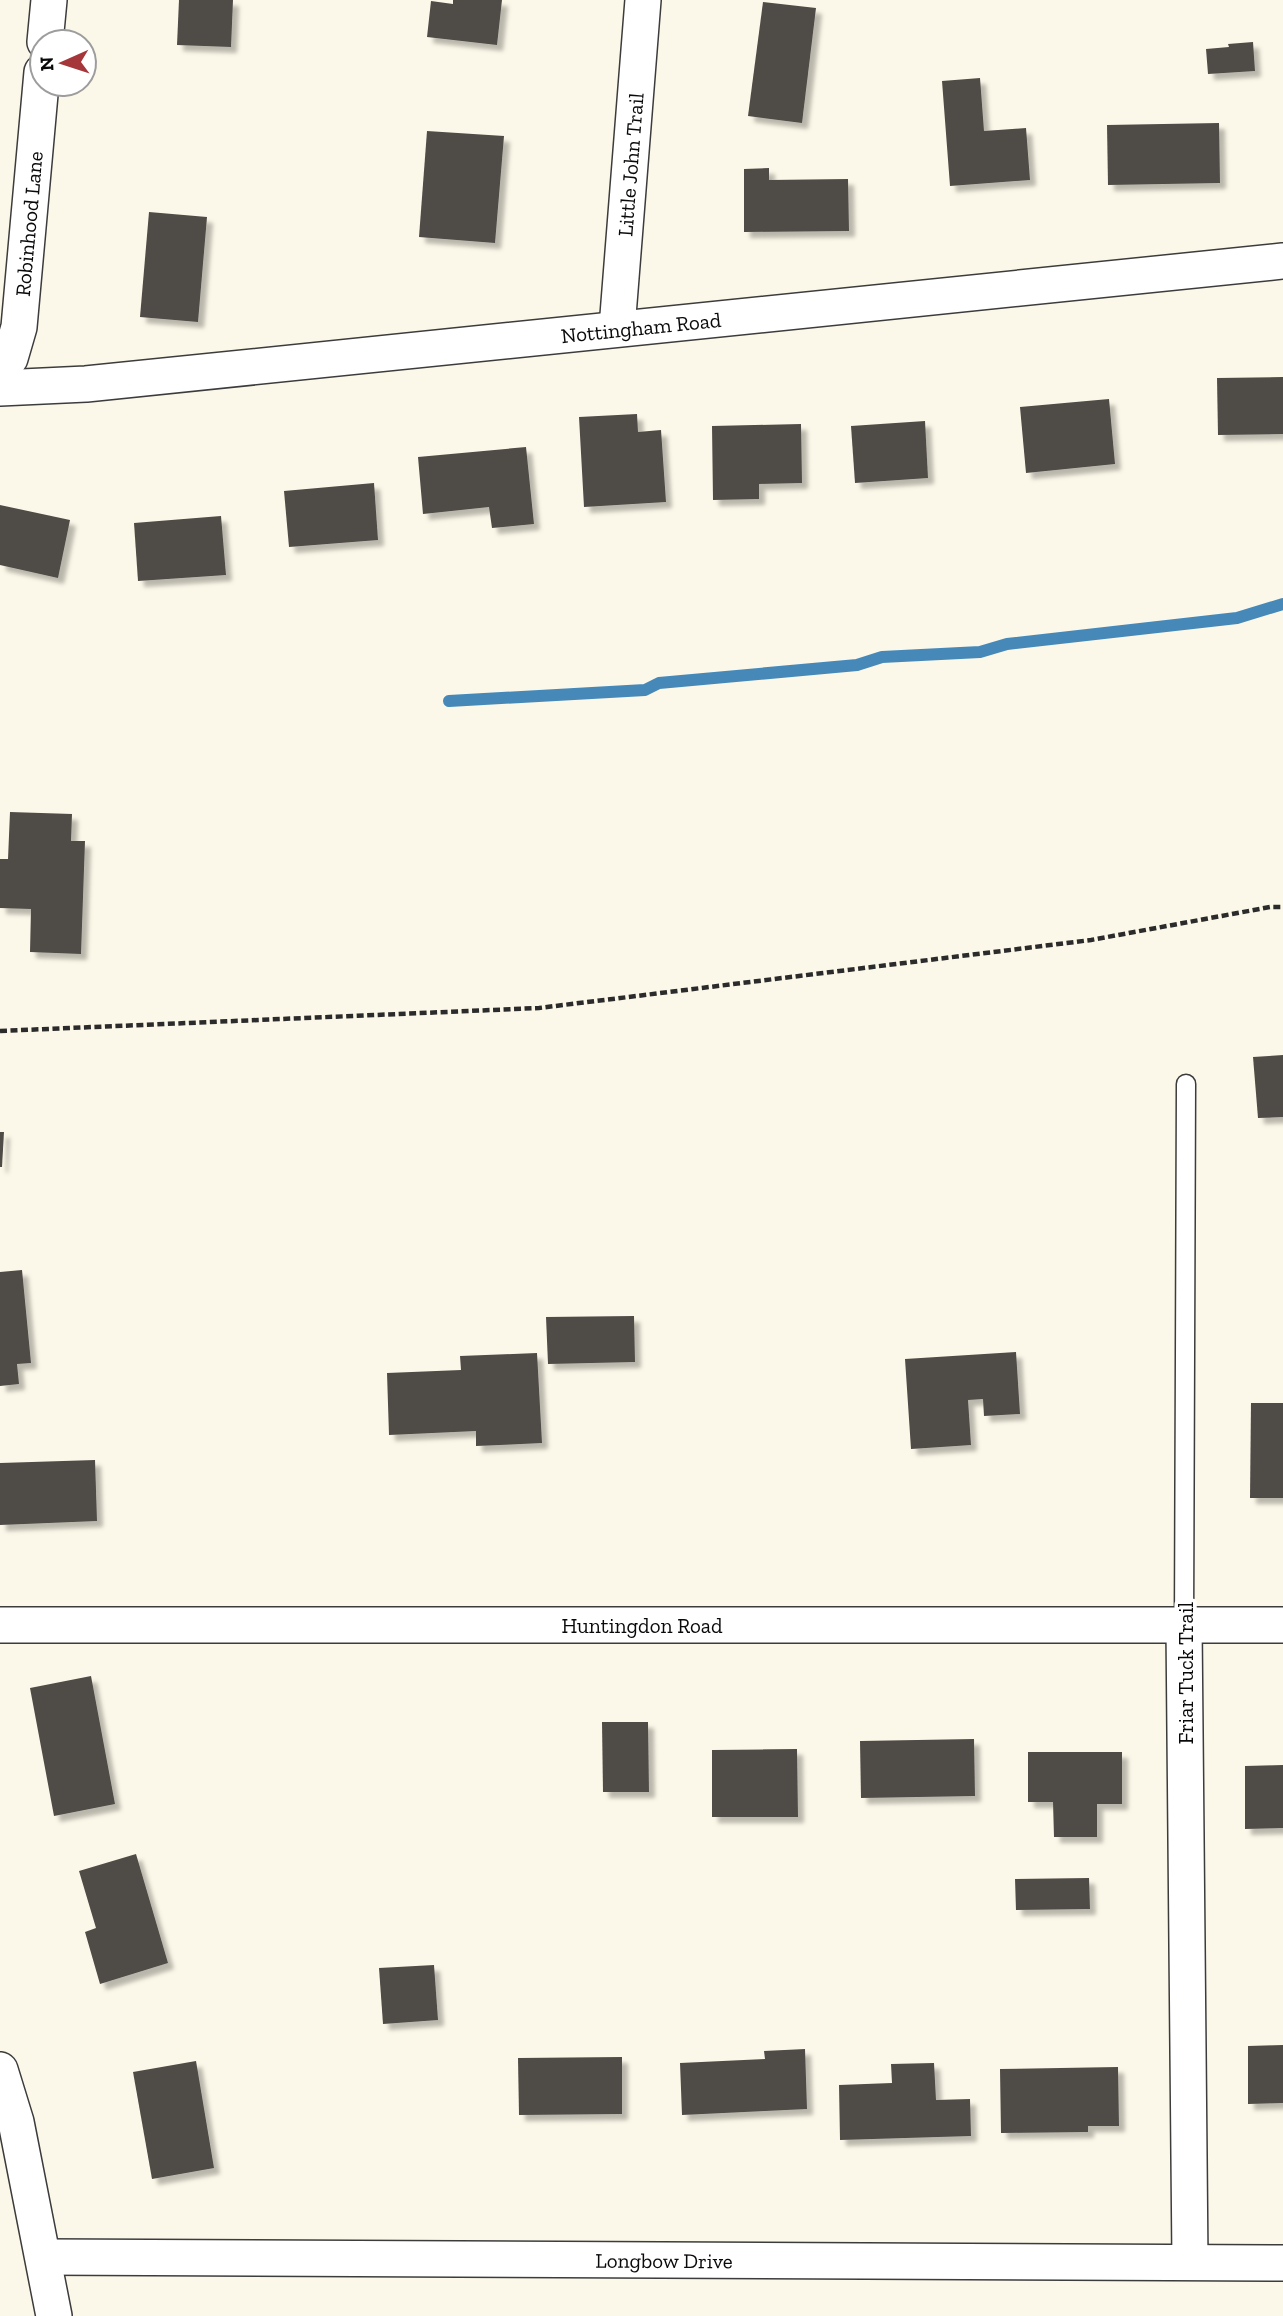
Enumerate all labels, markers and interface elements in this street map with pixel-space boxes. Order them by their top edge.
north arrow [28,28,98,98]
text: N [35,56,58,72]
street label: Little John Trail [612,91,648,237]
street label: Robinhood Lane [9,150,47,297]
street label: Nottingham Road [560,306,723,348]
street label: Friar Tuck Trail [1173,1601,1198,1744]
street label: Huntingdon Road [562,1613,723,1638]
street label: Longbow Drive [595,2247,733,2273]

